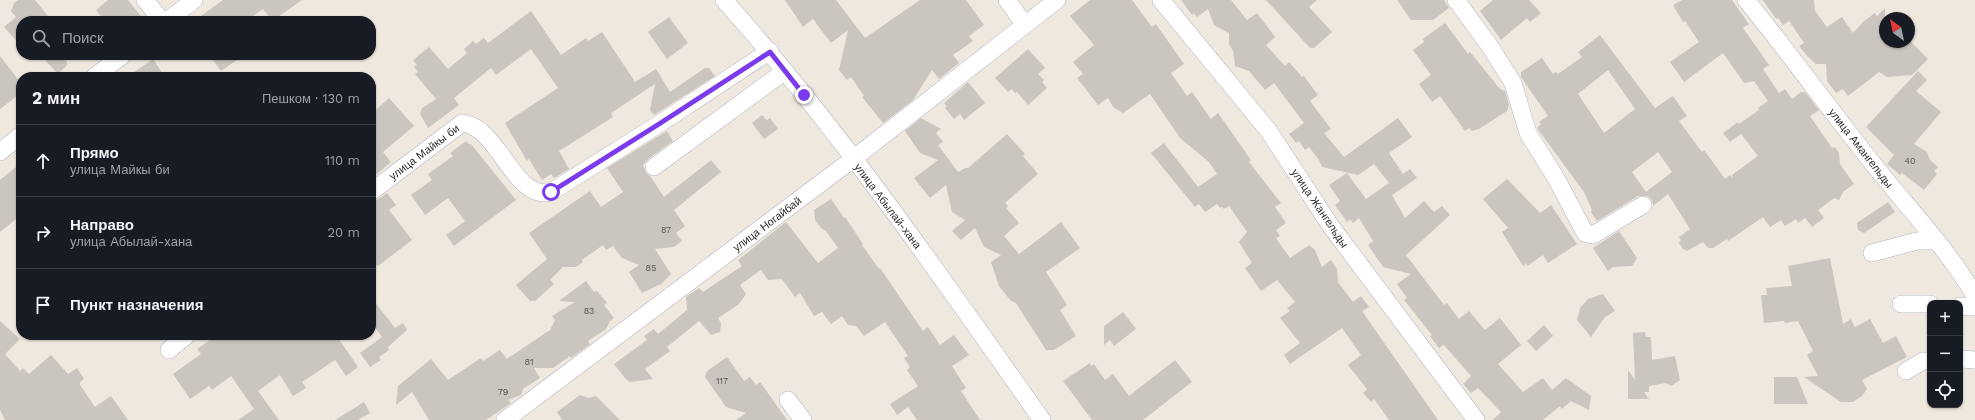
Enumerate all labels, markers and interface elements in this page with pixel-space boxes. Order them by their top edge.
north arrow [1879,12,1915,48]
search box [16,16,376,60]
icon: search [30,27,52,49]
text: Поиск [62,29,104,47]
route end [795,86,813,104]
text: 2 мин [32,88,80,108]
text: Пешком · 130 m [262,91,360,106]
street label: улица Амангельды [1826,106,1896,191]
street label: улица Майкы би [387,122,462,183]
text: Прямо [70,144,119,162]
icon: ahead [32,150,54,172]
text: 110 m [325,153,360,168]
house number: 40 [1904,156,1916,166]
street label: улица Абылай-хана [851,161,924,252]
text: улица Майкы би [70,162,170,177]
street label: улица Жангельды [1288,166,1351,250]
route start [542,183,560,201]
street label: улица Ногайбай [730,194,804,254]
text: Направо [70,216,134,234]
icon: right [32,222,54,244]
text: 20 m [328,225,360,240]
house number: 87 [661,225,671,235]
text: улица Абылай-хана [70,234,192,249]
house number: 85 [646,263,656,273]
icon: arrive [32,294,54,316]
text: Пункт назначения [70,296,203,314]
map controls [1927,300,1963,408]
button: + [1927,300,1963,336]
house number: 83 [584,306,594,316]
button: − [1927,336,1963,372]
house number: 81 [524,357,534,367]
button: locate [1927,372,1963,408]
house number: 117 [716,376,728,386]
house number: 79 [498,387,508,397]

